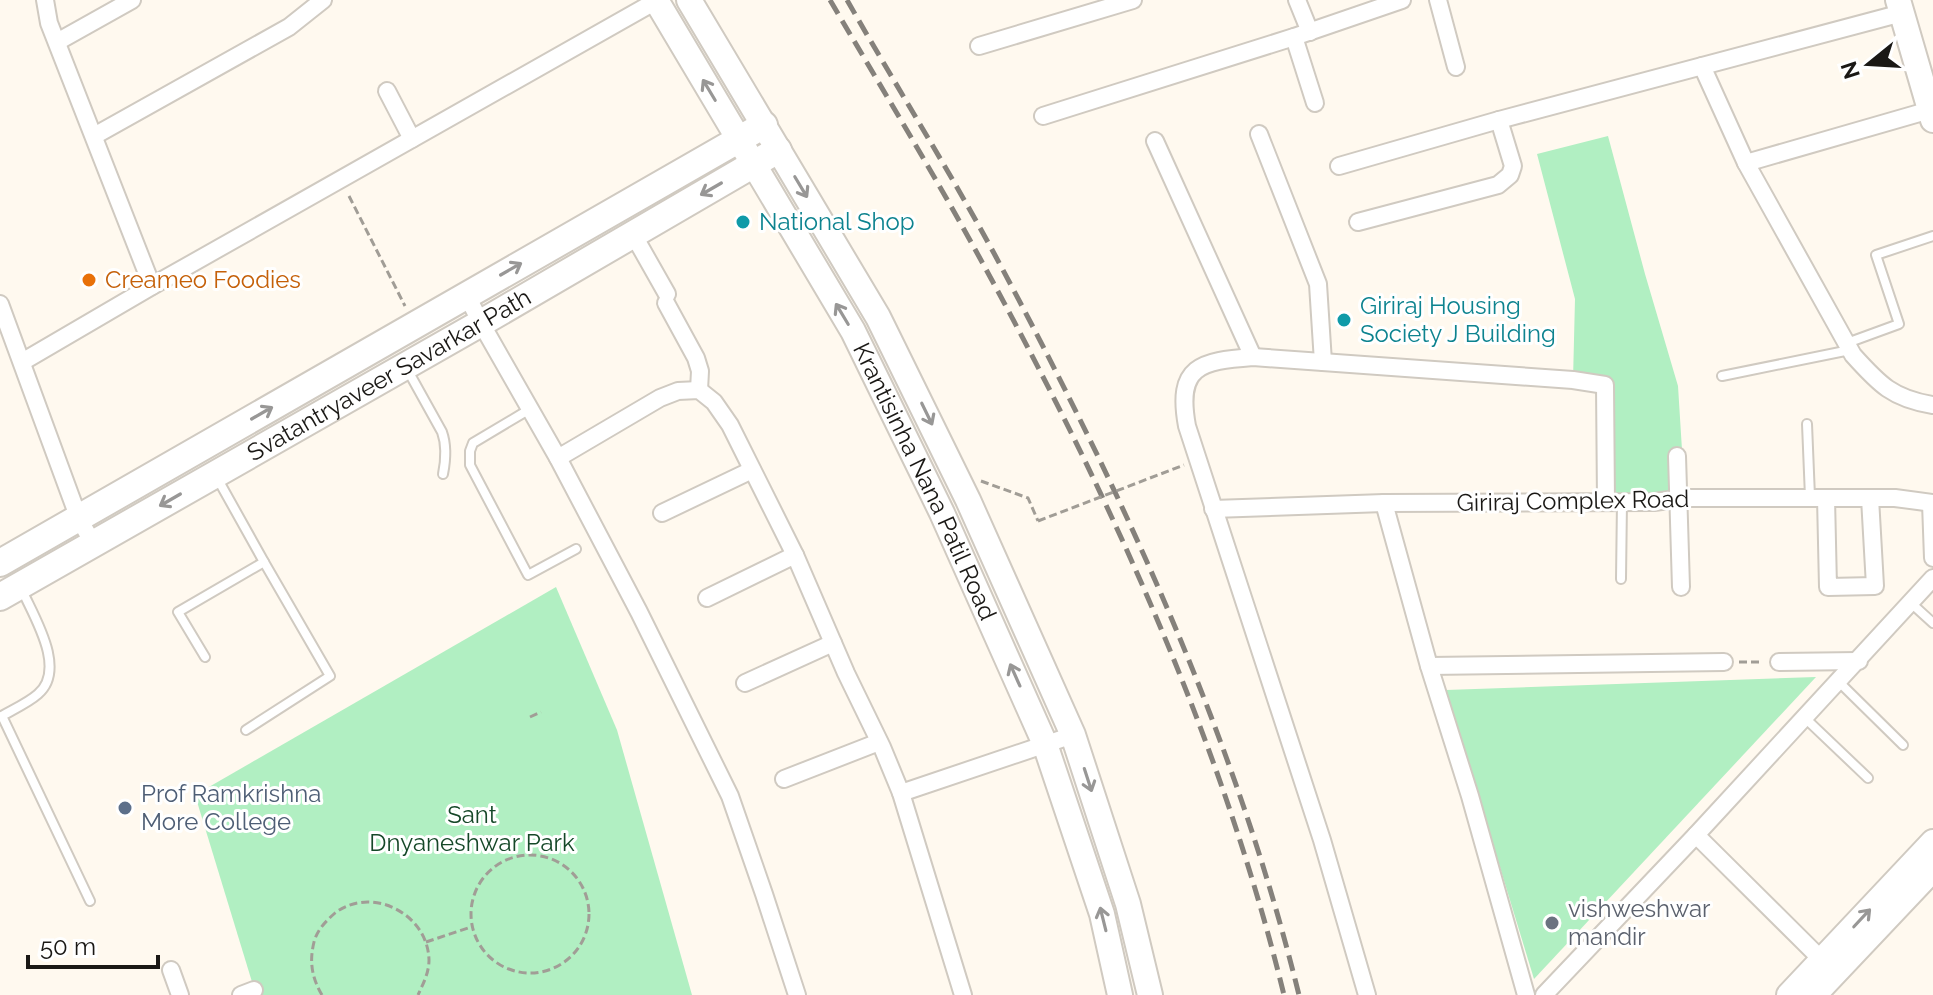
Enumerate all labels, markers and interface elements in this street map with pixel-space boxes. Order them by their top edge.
north arrow [1829,24,1909,104]
text: N [1835,58,1865,82]
one-way arrow [701,79,717,102]
one-way arrow [793,175,809,198]
one-way arrow [700,181,723,197]
place label: National Shop [759,207,915,236]
marker: National Shop [734,213,752,231]
one-way arrow [499,261,522,277]
place label: Creameo Foodies [105,265,301,294]
marker: Creameo Foodies [80,271,98,289]
street label: Svatantryaveer Savarkar Path [242,282,536,467]
place label: Giriraj Housing Society J Building [1360,291,1556,348]
one-way arrow [834,303,850,326]
marker: Giriraj Housing Society J Building [1335,311,1353,329]
street label: Krantisinha Nana Patil Road [847,338,1003,625]
one-way arrow [920,402,935,426]
one-way arrow [250,405,273,421]
street label: Giriraj Complex Road [1456,484,1690,517]
one-way arrow [158,493,182,508]
one-way arrow [1006,663,1021,687]
one-way arrow [1081,767,1096,793]
place label: Prof Ramkrishna More College [141,779,321,836]
marker: Prof Ramkrishna More College [116,799,134,817]
park label: Sant Dnyaneshwar Park [369,800,575,857]
place label: vishweshwar mandir [1568,894,1711,951]
one-way arrow [1094,907,1109,932]
one-way arrow [1853,909,1871,929]
marker: vishweshwar mandir [1543,914,1561,932]
scale bar [28,919,158,969]
text: 50 m [40,932,96,961]

